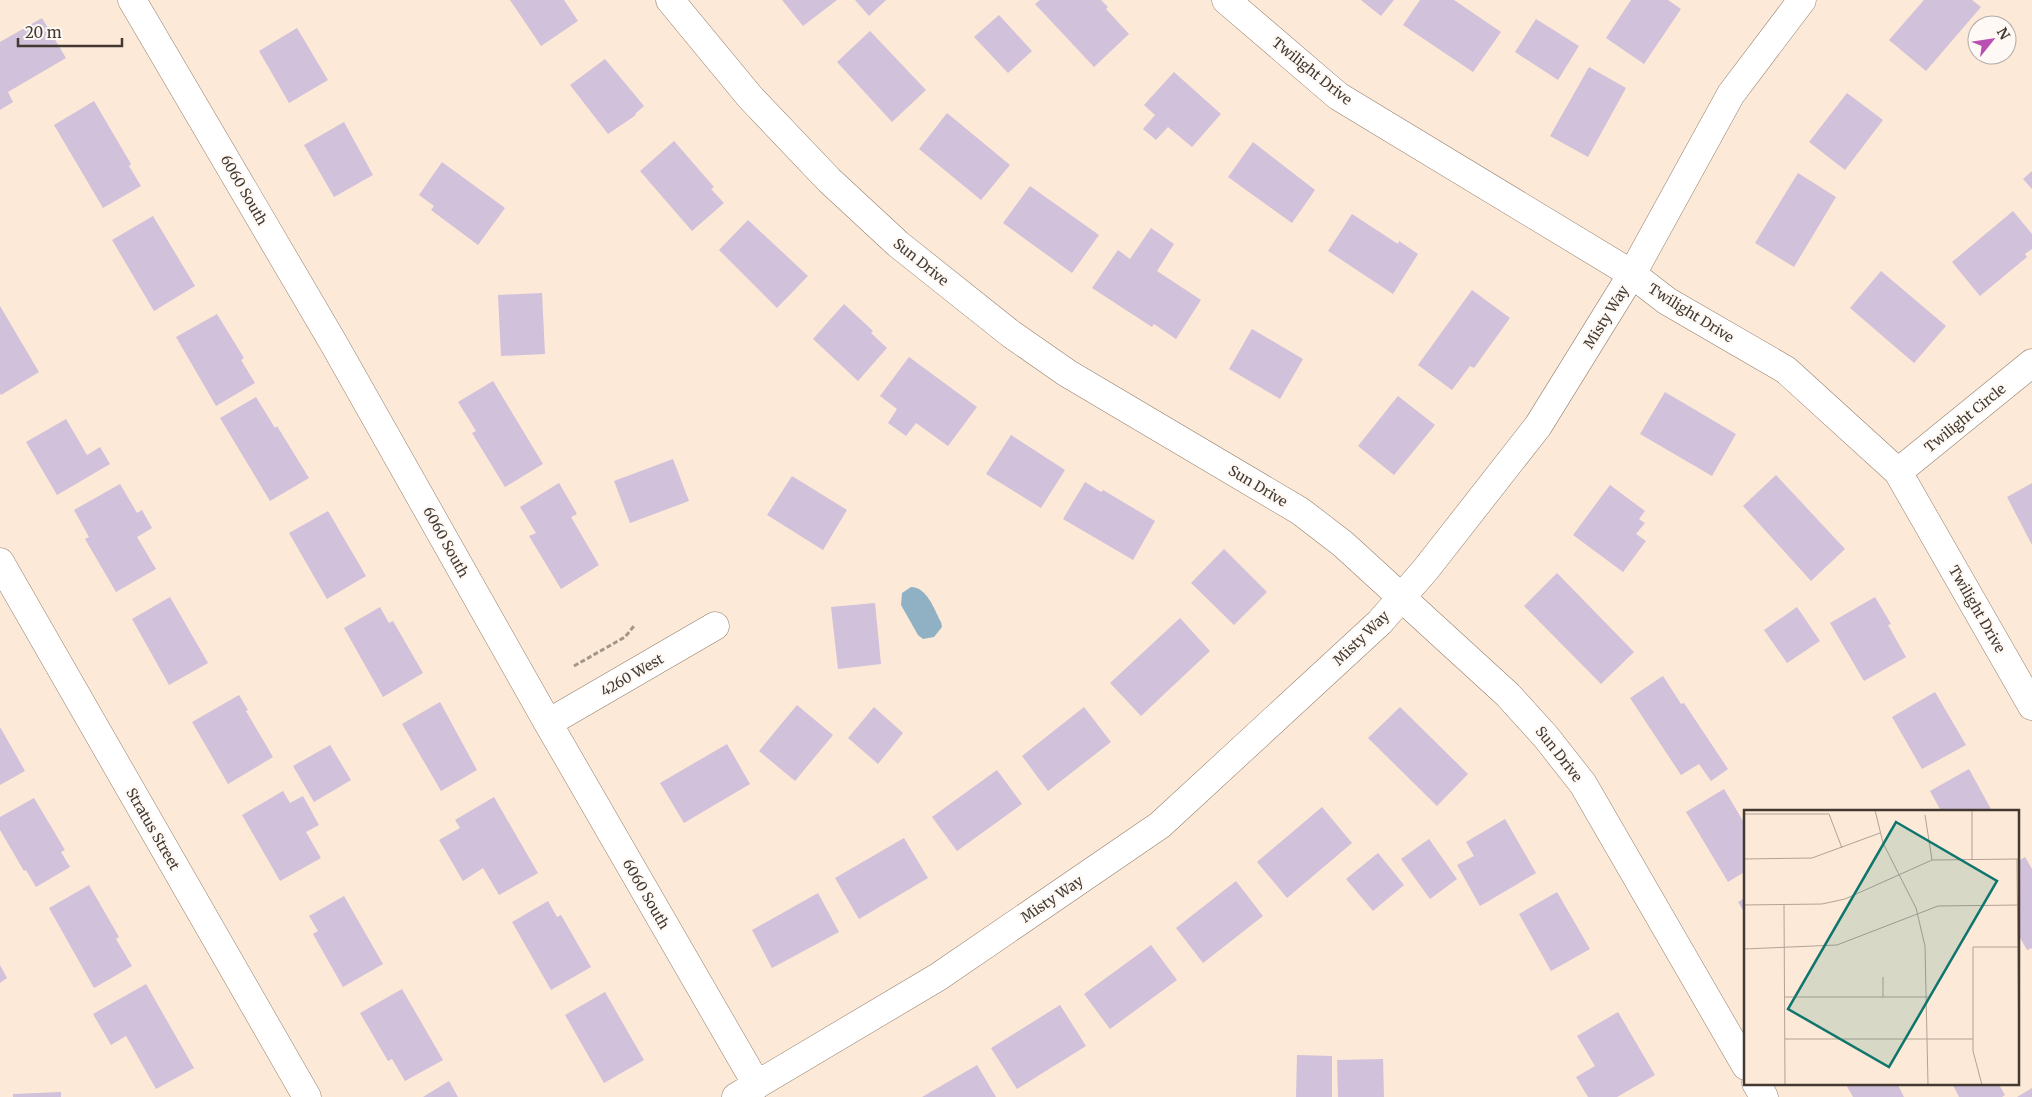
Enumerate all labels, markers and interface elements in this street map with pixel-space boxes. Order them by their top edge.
scale bar [18,15,121,47]
north arrow [1967,15,2017,65]
text: 20 m [25,23,62,42]
text: N [1993,24,2014,43]
street label: Twilight Drive [1268,33,1356,109]
street label: 6060 South [217,152,271,228]
street label: Sun Drive [890,234,952,290]
street label: Twilight Drive [1645,279,1737,347]
street label: Misty Way [1580,281,1633,352]
street label: Twilight Circle [1921,380,2009,456]
street label: Sun Drive [1225,461,1291,511]
street label: 6060 South [419,503,473,581]
street label: Twilight Drive [1945,562,2009,656]
street label: Misty Way [1329,606,1393,669]
street label: 4260 West [597,649,667,700]
street label: Sun Drive [1532,723,1586,785]
street label: Stratus Street [122,785,184,874]
inset map [1744,810,2020,1084]
street label: 6060 South [619,856,673,932]
street label: Misty Way [1018,871,1087,926]

